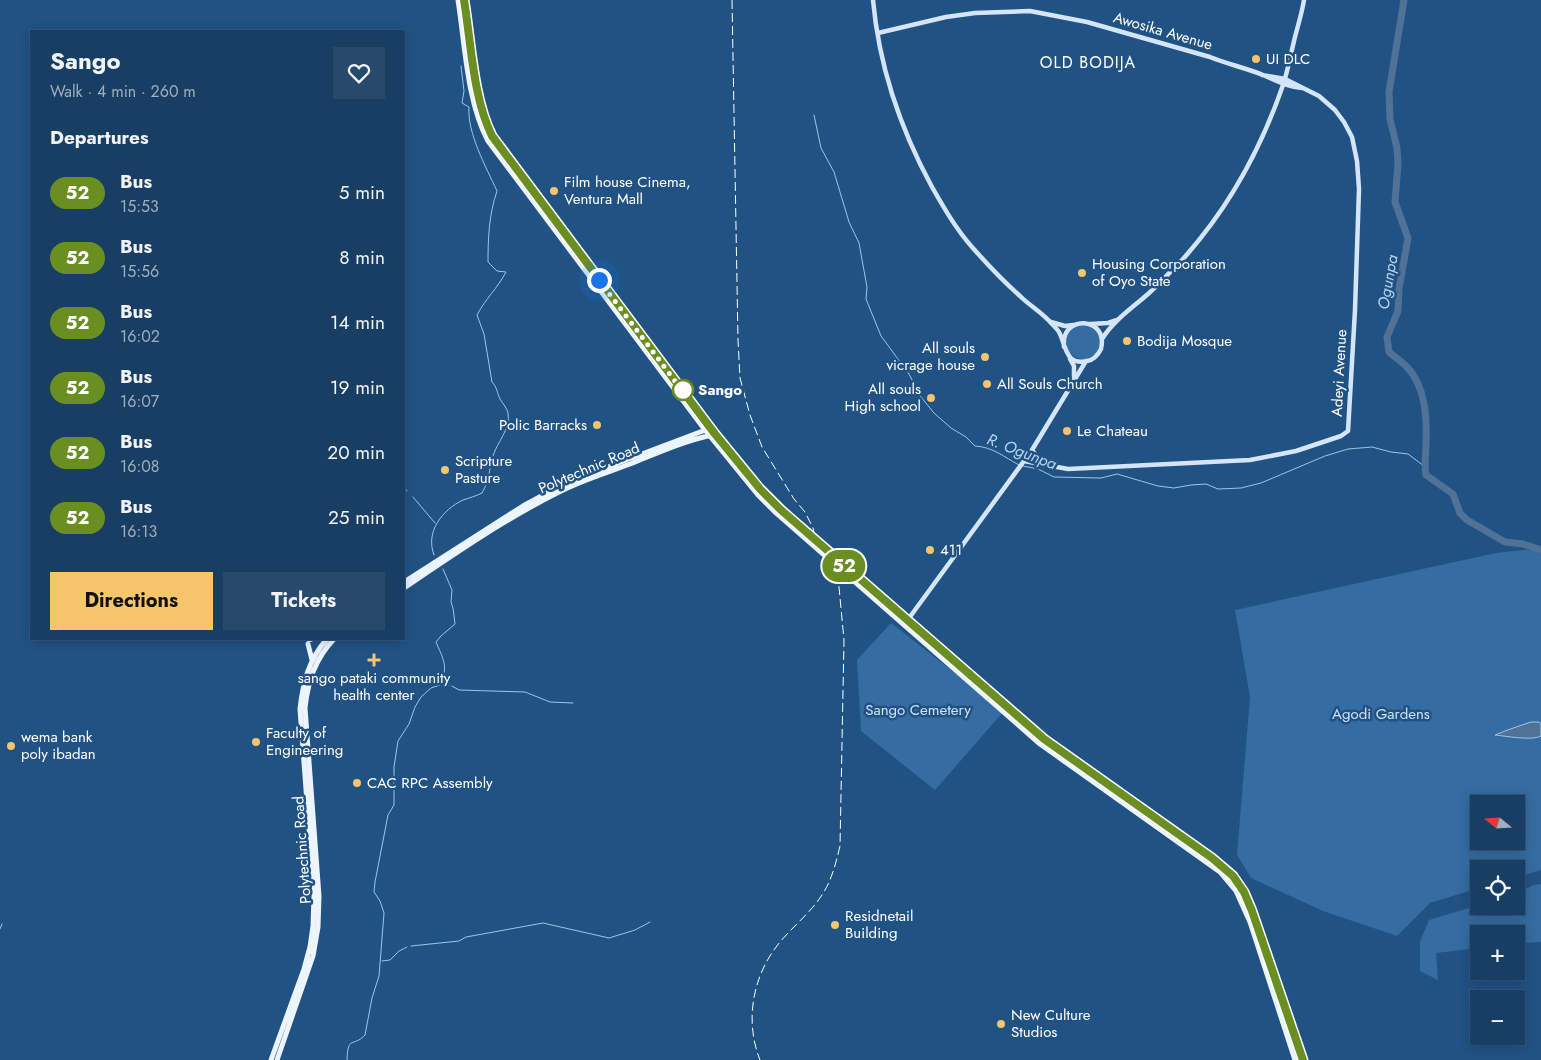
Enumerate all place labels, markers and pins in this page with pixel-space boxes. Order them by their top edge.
place label: UI DLC [1266,48,1310,70]
marker: UI DLC [1250,53,1262,65]
place label: Film house Cinema, Ventura Mall [564,171,691,210]
marker: Film house Cinema, Ventura Mall [548,185,560,197]
place label: Housing Corporation of Oyo State [1092,253,1226,292]
marker: Housing Corporation of Oyo State [1076,267,1088,279]
place label: Bodija Mosque [1137,330,1232,352]
marker: Bodija Mosque [1121,335,1133,347]
place label: All souls vicrage house [886,337,975,376]
marker: All souls vicrage house [979,351,991,363]
place label: All Souls Church [997,373,1103,395]
place label: All souls High school [845,378,921,417]
marker: All Souls Church [981,378,993,390]
marker: Sango [672,379,694,401]
place label: Sango [698,379,742,401]
marker: All souls High school [925,392,937,404]
place label: Polic Barracks [499,414,587,436]
marker: Polic Barracks [591,419,603,431]
place label: Le Chateau [1077,420,1148,442]
marker: Le Chateau [1061,425,1073,437]
place label: Scripture Pasture [455,450,512,489]
marker: Scripture Pasture [439,464,451,476]
place label: 411 [940,539,962,561]
marker: 411 [924,544,936,556]
marker: sango pataki community health center [367,653,381,667]
place label: sango pataki community health center [298,667,451,706]
place label: Faculty of Engineering [266,722,343,761]
place label: wema bank poly ibadan [21,726,96,765]
marker: Faculty of Engineering [250,736,262,748]
marker: wema bank poly ibadan [5,740,17,752]
place label: CAC RPC Assembly [367,772,493,794]
marker: CAC RPC Assembly [351,777,363,789]
place label: Residnetail Building [845,905,913,944]
marker: Residnetail Building [829,919,841,931]
place label: New Culture Studios [1011,1004,1091,1043]
marker: New Culture Studios [995,1018,1007,1030]

